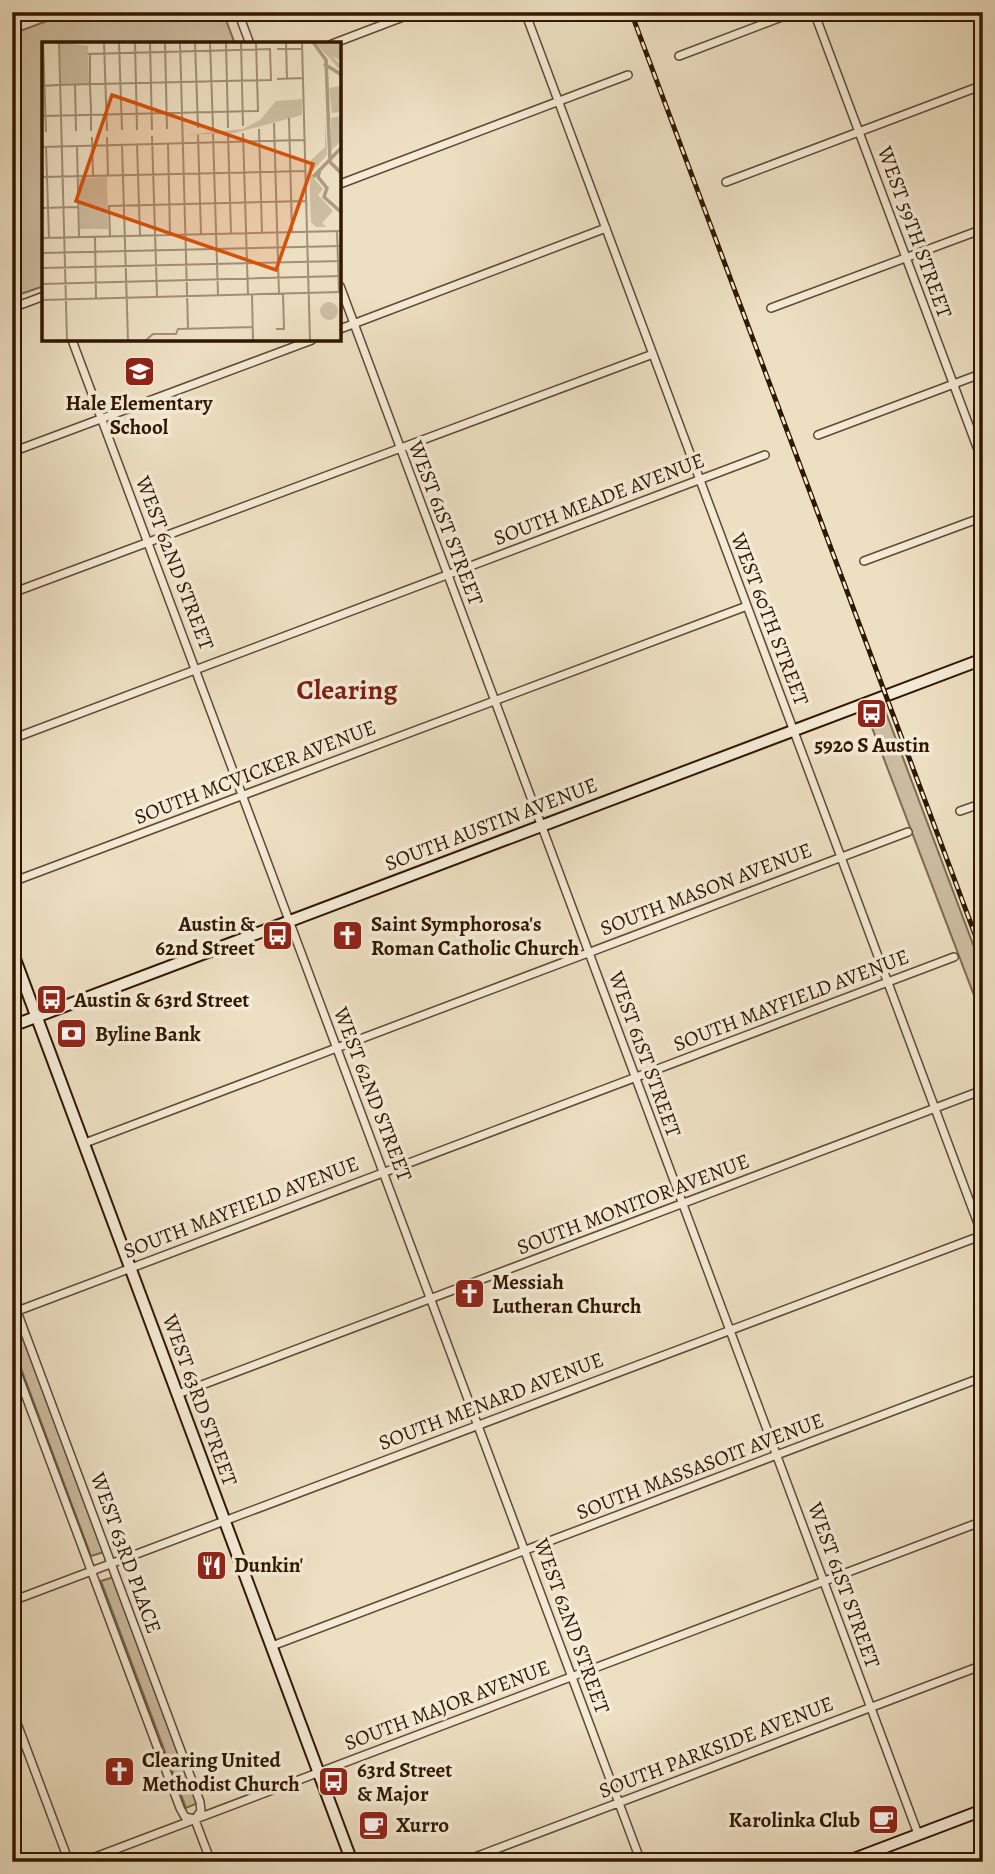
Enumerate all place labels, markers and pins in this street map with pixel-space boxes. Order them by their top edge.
school or university icon: Hale Elementary School [122,354,156,388]
place label: Hale Elementary School [65,389,214,441]
bus stop icon: 5920 S Austin [855,696,889,730]
place label: 5920 S Austin [814,731,930,759]
place label: Austin & 62nd Street [155,910,256,962]
place label: Saint Symphorosa's Roman Catholic Church [371,910,579,962]
bus stop icon: Austin & 62nd Street [261,919,295,953]
church icon: Saint Symphorosa's Roman Catholic Church [331,919,365,953]
bus stop icon: Austin & 63rd Street [34,983,68,1017]
place label: Austin & 63rd Street [73,986,249,1014]
bank icon: Byline Bank [55,1017,89,1051]
place label: Byline Bank [95,1020,201,1048]
place label: Messiah Lutheran Church [492,1268,641,1320]
church icon: Messiah Lutheran Church [452,1277,486,1311]
restaurant icon: Dunkin' [194,1548,228,1582]
place label: Dunkin' [234,1551,303,1579]
place label: Clearing United Methodist Church [142,1746,300,1798]
church icon: Clearing United Methodist Church [102,1755,136,1789]
place label: 63rd Street & Major [357,1756,452,1808]
bus stop icon: 63rd Street & Major [317,1765,351,1799]
cafe icon: Karolinka Club [866,1803,900,1837]
place label: Karolinka Club [728,1806,860,1834]
cafe icon: Xurro [356,1808,390,1842]
place label: Xurro [396,1811,449,1839]

